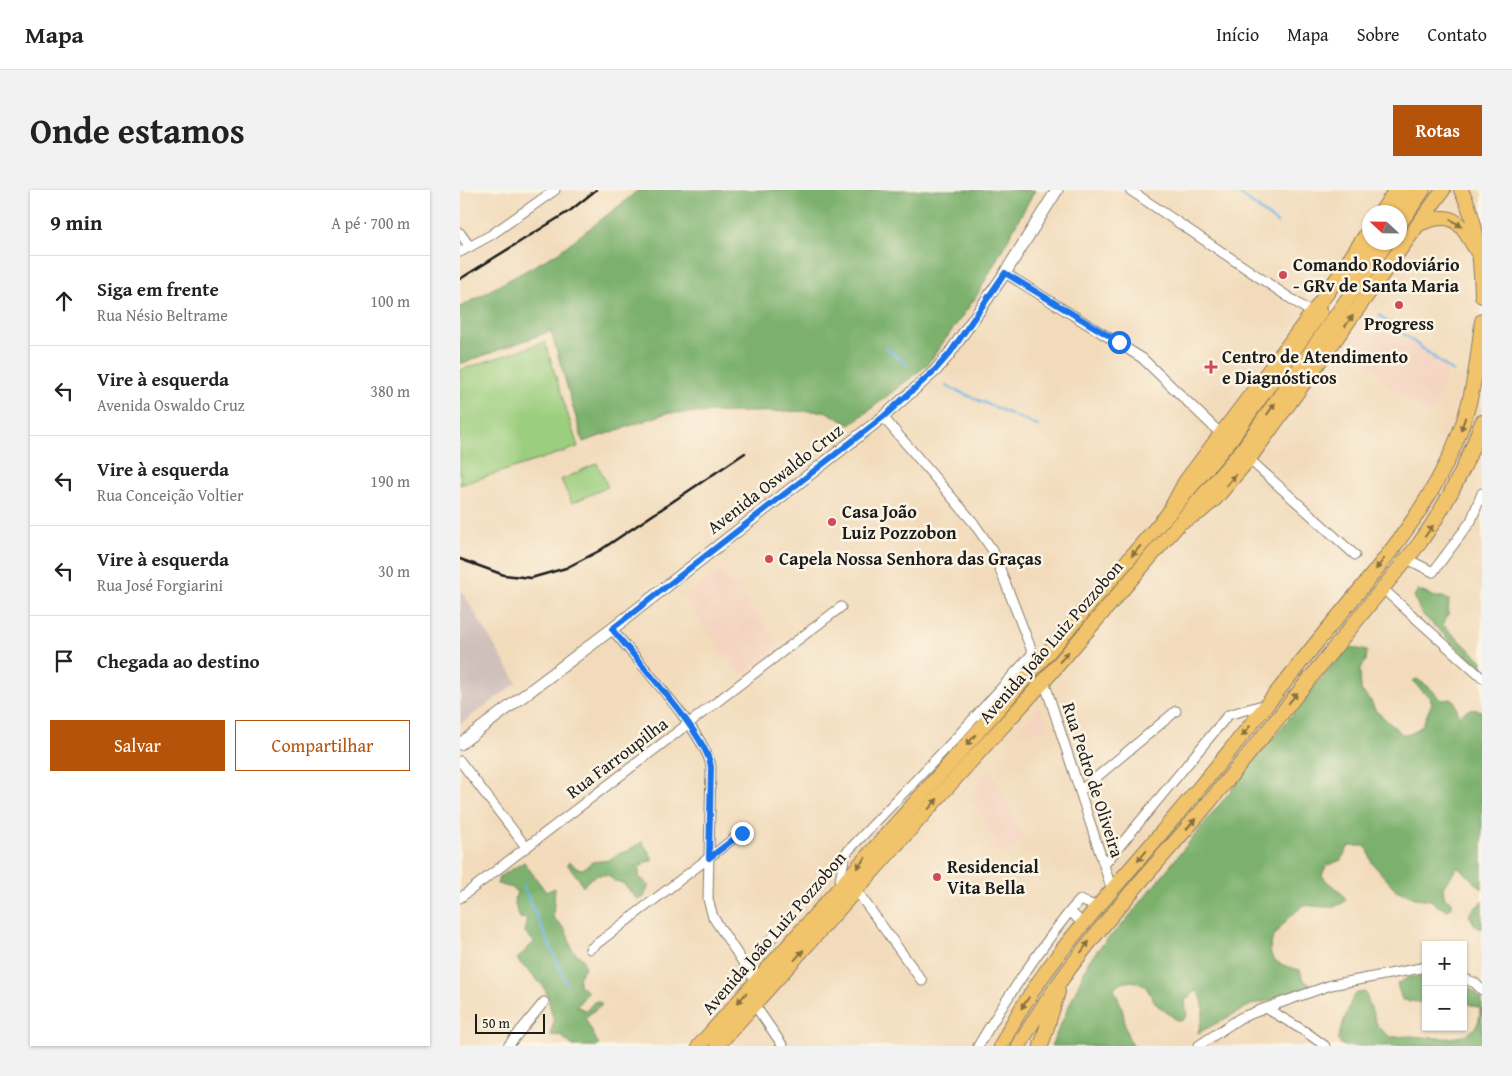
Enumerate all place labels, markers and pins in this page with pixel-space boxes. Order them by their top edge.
place label: Comando Rodoviário - GRv de Santa Maria [1293,251,1460,299]
marker: Comando Rodoviário - GRv de Santa Maria [1277,269,1289,281]
marker: Progress [1393,299,1405,311]
place label: Progress [1364,310,1434,337]
place label: Centro de Atendimento e Diagnósticos [1222,343,1409,391]
marker: Centro de Atendimento e Diagnósticos [1204,360,1218,374]
place label: Casa João Luiz Pozzobon [842,498,957,546]
marker: Casa João Luiz Pozzobon [826,516,838,528]
place label: Capela Nossa Senhora das Graças [779,545,1042,572]
marker: Capela Nossa Senhora das Graças [763,553,775,565]
place label: Residencial Vita Bella [947,853,1039,901]
marker: Residencial Vita Bella [931,871,943,883]

